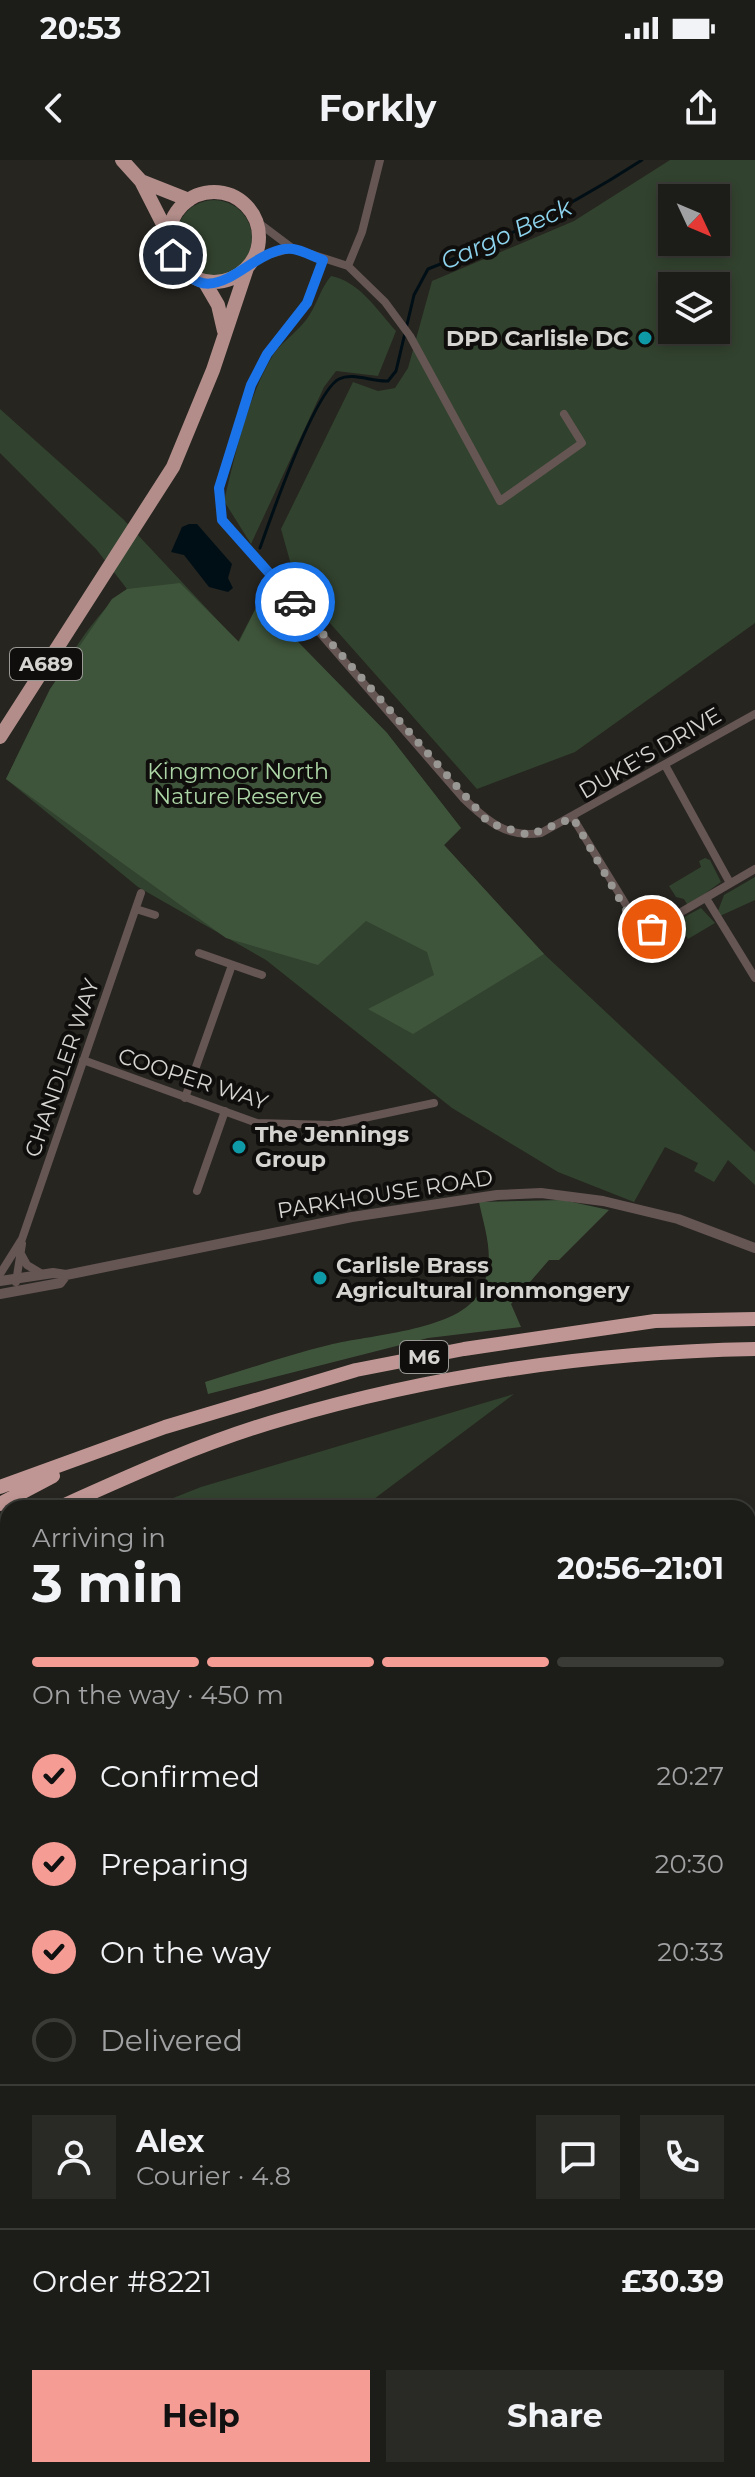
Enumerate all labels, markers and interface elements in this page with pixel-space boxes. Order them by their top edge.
text: 20:53 [40,10,121,47]
icon: back [32,86,76,130]
text: Forkly [319,86,436,130]
icon: share [679,86,723,130]
north arrow [658,184,730,256]
map controls [658,184,730,344]
water label: Cargo Beck [436,192,578,276]
pin [139,221,207,289]
icon: home [151,233,195,277]
button: layers [658,272,730,344]
place label: DPD Carlisle DC [446,325,629,352]
marker: DPD Carlisle DC [636,329,654,347]
courier [255,562,335,642]
icon: car [273,580,317,624]
road number: A689 [10,648,82,680]
street label: DUKE'S DRIVE [574,701,726,805]
park label: Kingmoor North Nature Reserve [147,758,329,810]
pin [618,895,686,963]
icon: bag [630,907,674,951]
street label: CHANDLER WAY [19,975,105,1161]
street label: COOPER WAY [115,1042,271,1116]
place label: The Jennings Group [255,1121,409,1173]
marker: The Jennings Group [230,1138,248,1156]
street label: PARKHOUSE ROAD [275,1164,495,1224]
place label: Carlisle Brass Agricultural Ironmongery [335,1252,630,1304]
marker: Carlisle Brass Agricultural Ironmongery [311,1269,329,1287]
road number: M6 [400,1341,448,1373]
text: Arriving in [32,1522,166,1554]
text: 20:56–21:01 [557,1550,724,1587]
text: 3 min [32,1552,184,1615]
text: On the way · 450 m [32,1679,284,1711]
icon: check [32,1754,76,1798]
text: Confirmed [100,1758,260,1795]
text: 20:27 [657,1760,724,1792]
icon: check [32,1842,76,1886]
text: Preparing [100,1846,249,1883]
text: 20:30 [655,1848,724,1880]
icon: check [32,1930,76,1974]
text: On the way [100,1934,271,1971]
text: 20:33 [657,1936,724,1968]
text: Delivered [100,2022,243,2059]
button: person [32,2115,116,2199]
button: chat [536,2115,620,2199]
button: phone [640,2115,724,2199]
text: Alex [136,2123,204,2160]
text: Courier · 4.8 [136,2160,291,2192]
text: Order #8221 [32,2263,212,2300]
text: £30.39 [621,2263,724,2300]
button: Help [32,2370,370,2462]
button: Share [386,2370,724,2462]

